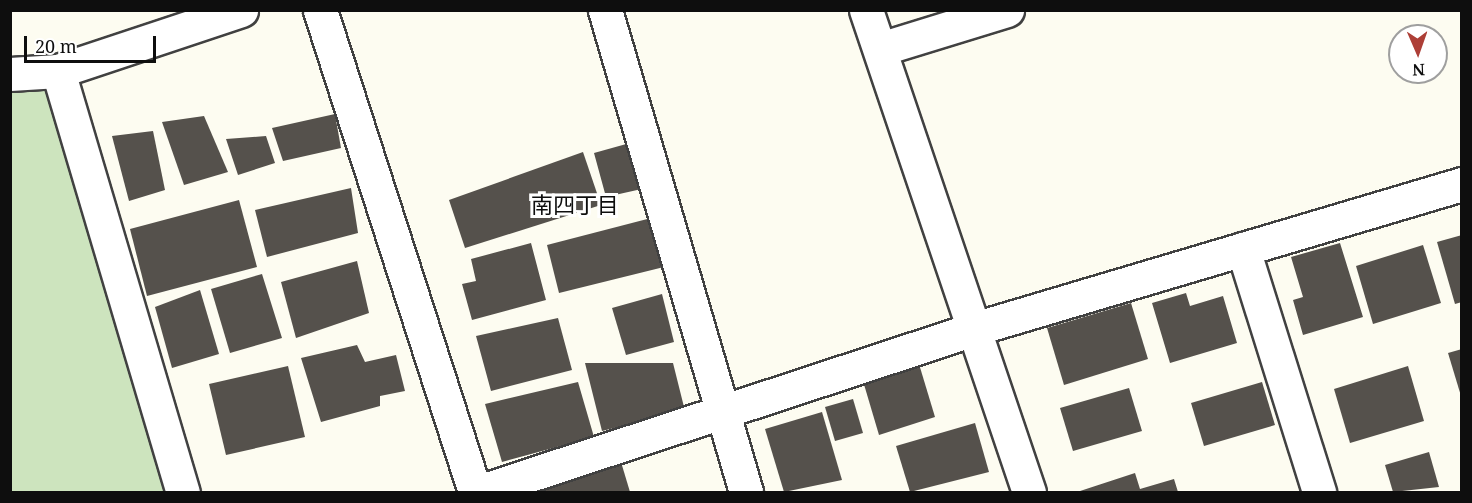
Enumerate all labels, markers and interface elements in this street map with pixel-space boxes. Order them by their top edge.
scale bar [27,24,159,62]
north arrow [1388,24,1448,84]
text: 20 m [35,34,77,58]
text: N [1412,59,1425,81]
district label: 南四丁目 [531,192,619,218]

